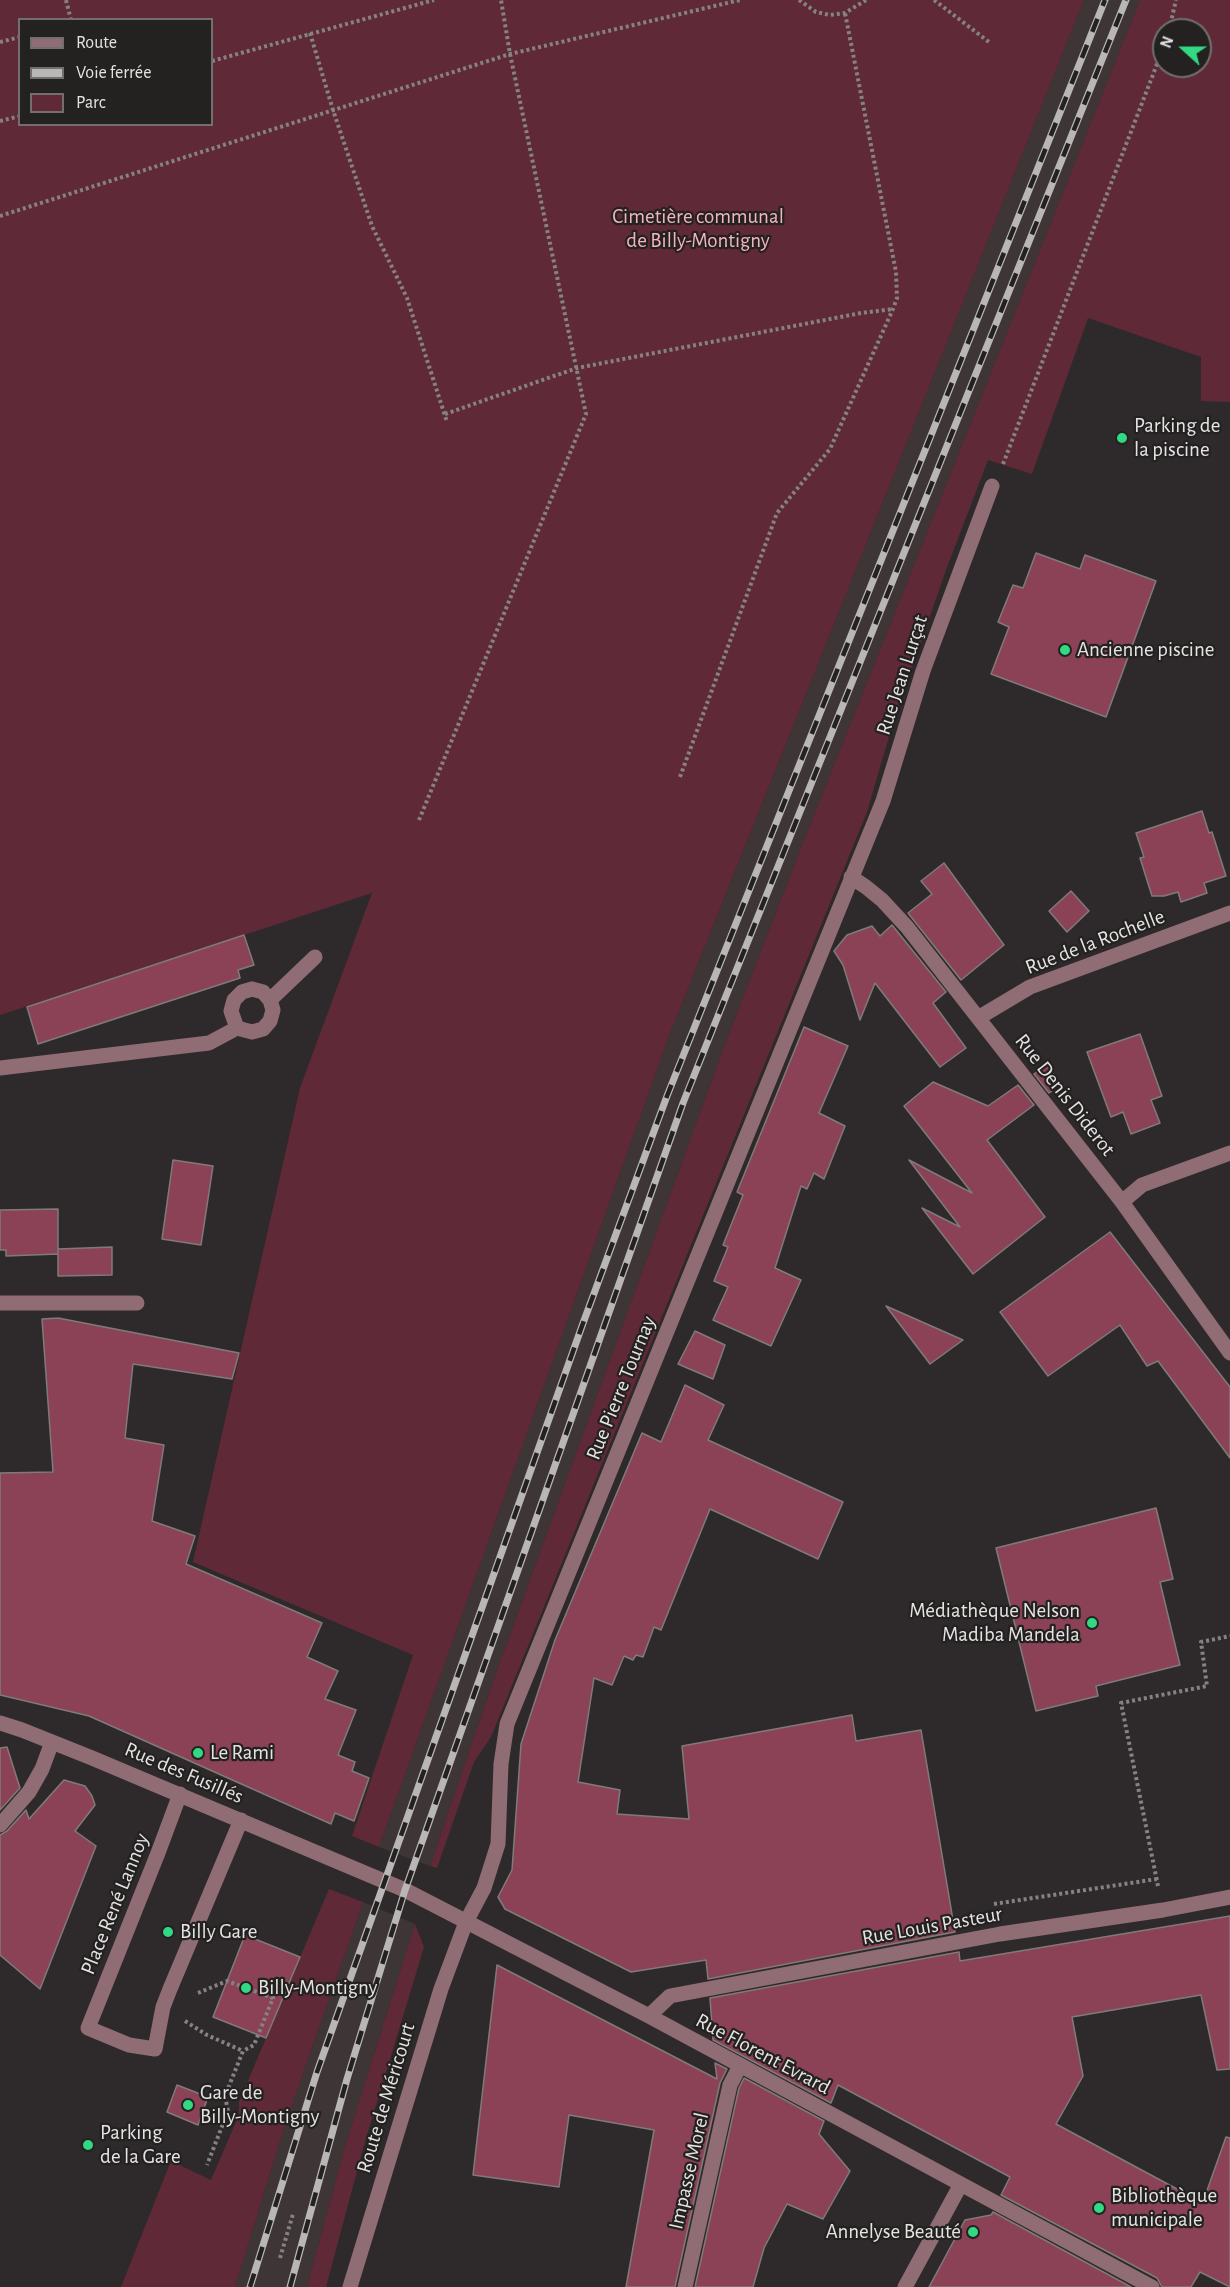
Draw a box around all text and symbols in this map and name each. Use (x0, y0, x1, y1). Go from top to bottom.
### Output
legend (18, 18, 213, 126)
north arrow (1152, 18, 1212, 78)
text: Route (76, 34, 117, 52)
text: N (1158, 34, 1177, 50)
text: Voie ferrée (76, 64, 151, 82)
text: Parc (76, 94, 106, 112)
park label: Cimetière communal de Billy-Montigny (612, 204, 784, 254)
place label: Parking de la piscine (1134, 413, 1220, 463)
marker: Parking de la piscine (1115, 431, 1129, 445)
street label: Rue Jean Lurçat (871, 612, 933, 738)
place label: Ancienne piscine (1077, 637, 1214, 663)
marker: Ancienne piscine (1058, 643, 1072, 657)
street label: Rue de la Rochelle (1022, 904, 1168, 980)
street label: Rue Denis Diderot (1009, 1029, 1121, 1161)
street label: Rue Pierre Tournay (581, 1312, 661, 1464)
place label: Médiathèque Nelson Madiba Mandela (909, 1598, 1080, 1648)
marker: Médiathèque Nelson Madiba Mandela (1085, 1616, 1099, 1630)
street label: Rue des Fusillés (121, 1737, 247, 1809)
place label: Le Rami (210, 1740, 274, 1766)
marker: Le Rami (191, 1746, 205, 1760)
street label: Place René Lannoy (75, 1830, 155, 1978)
street label: Rue Louis Pasteur (860, 1901, 1004, 1951)
place label: Billy Gare (180, 1919, 257, 1945)
marker: Billy Gare (161, 1925, 175, 1939)
place label: Billy-Montigny (258, 1975, 377, 2001)
marker: Billy-Montigny (239, 1981, 253, 1995)
street label: Rue Florent Evrard (691, 2008, 835, 2100)
street label: Route de Méricourt (351, 2020, 421, 2176)
place label: Gare de Billy-Montigny (200, 2080, 319, 2130)
marker: Gare de Billy-Montigny (181, 2098, 195, 2112)
street label: Impasse Morel (663, 2110, 715, 2232)
place label: Parking de la Gare (100, 2120, 181, 2170)
marker: Parking de la Gare (81, 2138, 95, 2152)
place label: Bibliothèque municipale (1111, 2183, 1217, 2233)
marker: Bibliothèque municipale (1092, 2201, 1106, 2215)
place label: Annelyse Beauté (826, 2219, 961, 2245)
marker: Annelyse Beauté (966, 2225, 980, 2239)

